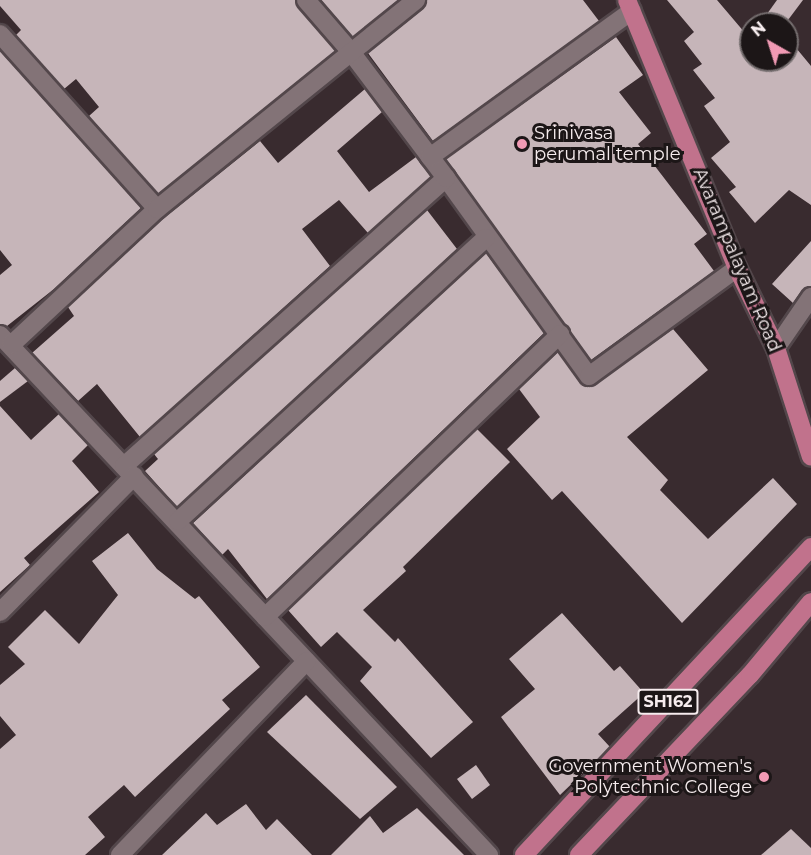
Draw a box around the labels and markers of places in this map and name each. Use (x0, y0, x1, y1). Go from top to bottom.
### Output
place label: Srinivasa perumal temple (534, 123, 681, 166)
marker: Srinivasa perumal temple (515, 137, 529, 151)
place label: Government Women's Polytechnic College (548, 756, 752, 798)
marker: Government Women's Polytechnic College (757, 770, 771, 784)

